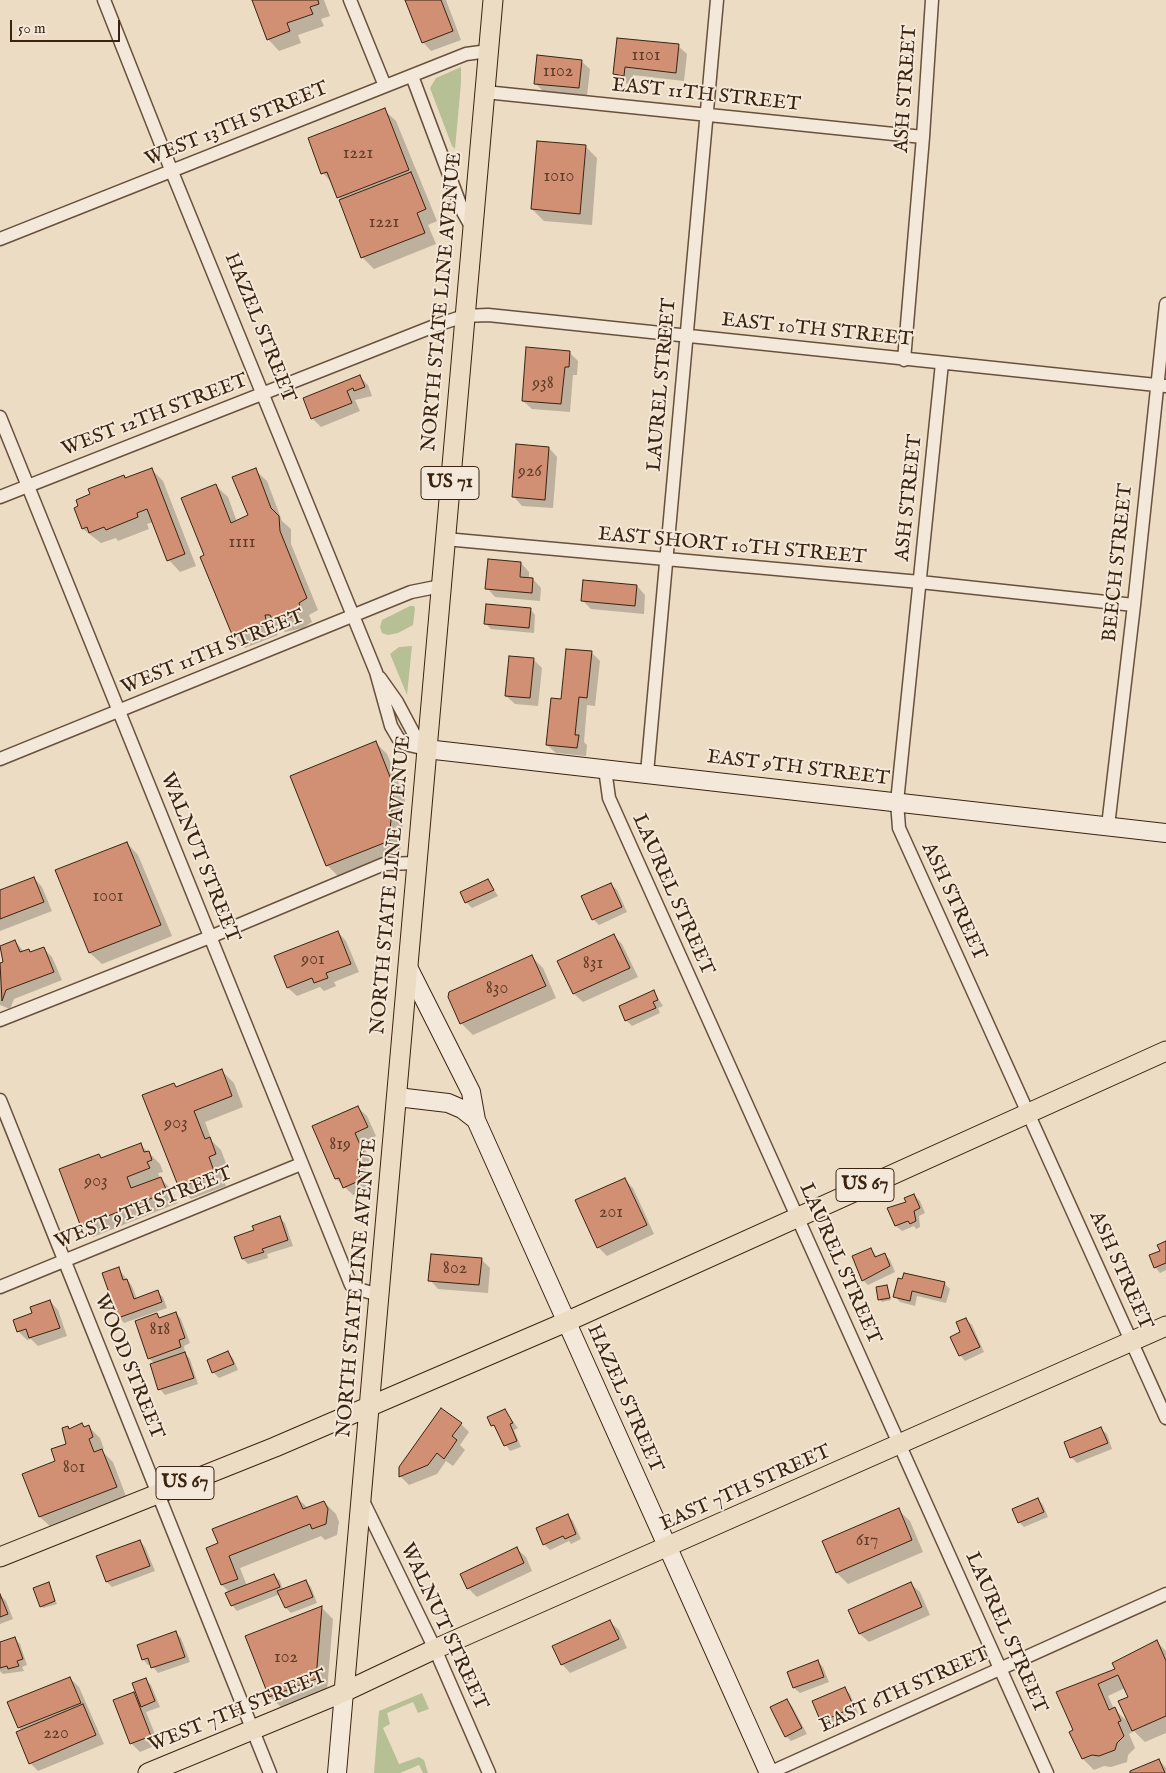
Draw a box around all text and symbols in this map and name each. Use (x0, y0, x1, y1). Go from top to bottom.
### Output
scale bar (12, 10, 122, 42)
text: 50 m (18, 19, 46, 38)
street label: ASH STREET (891, 25, 923, 153)
house number: 1101 (632, 45, 660, 67)
house number: 1102 (543, 61, 573, 83)
street label: EAST 11TH STREET (610, 74, 802, 118)
street label: WEST 13TH STREET (142, 77, 332, 173)
house number: 1221 (343, 143, 373, 165)
street label: NORTH STATE LINE AVENUE (418, 151, 468, 453)
house number: 1010 (544, 166, 574, 188)
house number: 1221 (369, 212, 399, 234)
street label: HAZEL STREET (218, 250, 300, 406)
street label: LAUREL STREET (643, 297, 683, 473)
street label: EAST 10TH STREET (720, 309, 914, 353)
street label: WEST 12TH STREET (59, 369, 251, 463)
house number: 938 (532, 373, 554, 395)
street label: ASH STREET (891, 433, 929, 563)
house number: 926 (518, 461, 542, 483)
road number: US 71 (421, 466, 479, 499)
street label: BEECH STREET (1099, 483, 1139, 643)
street label: EAST SHORT 10TH STREET (597, 523, 867, 571)
house number: 1111 (229, 532, 255, 554)
street label: WEST 11TH STREET (118, 605, 308, 701)
street label: NORTH STATE LINE AVENUE (367, 734, 417, 1036)
street label: EAST 9TH STREET (705, 746, 891, 792)
street label: WALNUT STREET (154, 769, 244, 947)
street label: LAUREL STREET (626, 811, 718, 979)
street label: ASH STREET (915, 839, 991, 965)
house number: 1001 (93, 886, 123, 908)
house number: 901 (301, 949, 325, 971)
house number: 831 (583, 953, 603, 975)
house number: 830 (486, 978, 508, 1000)
house number: 903 (164, 1113, 188, 1135)
house number: 819 (329, 1134, 351, 1156)
street label: NORTH STATE LINE AVENUE (333, 1137, 383, 1439)
street label: WEST 9TH STREET (52, 1162, 236, 1256)
road number: US 67 (836, 1168, 894, 1202)
house number: 903 (84, 1171, 108, 1193)
street label: LAUREL STREET (793, 1180, 885, 1348)
house number: 201 (599, 1202, 623, 1224)
street label: ASH STREET (1083, 1208, 1157, 1334)
house number: 802 (443, 1258, 467, 1280)
street label: WOOD STREET (88, 1291, 168, 1443)
house number: 818 (150, 1319, 170, 1341)
street label: HAZEL STREET (581, 1321, 667, 1477)
street label: EAST 7TH STREET (657, 1441, 835, 1537)
house number: 801 (63, 1457, 85, 1479)
road number: US 67 (156, 1466, 214, 1500)
house number: 617 (856, 1530, 878, 1552)
street label: WALNUT STREET (394, 1540, 492, 1714)
street label: LAUREL STREET (959, 1549, 1051, 1717)
street label: EAST 6TH STREET (816, 1643, 994, 1739)
house number: 102 (274, 1647, 298, 1669)
street label: WEST 7TH STREET (146, 1665, 330, 1759)
house number: 220 (43, 1723, 69, 1745)

